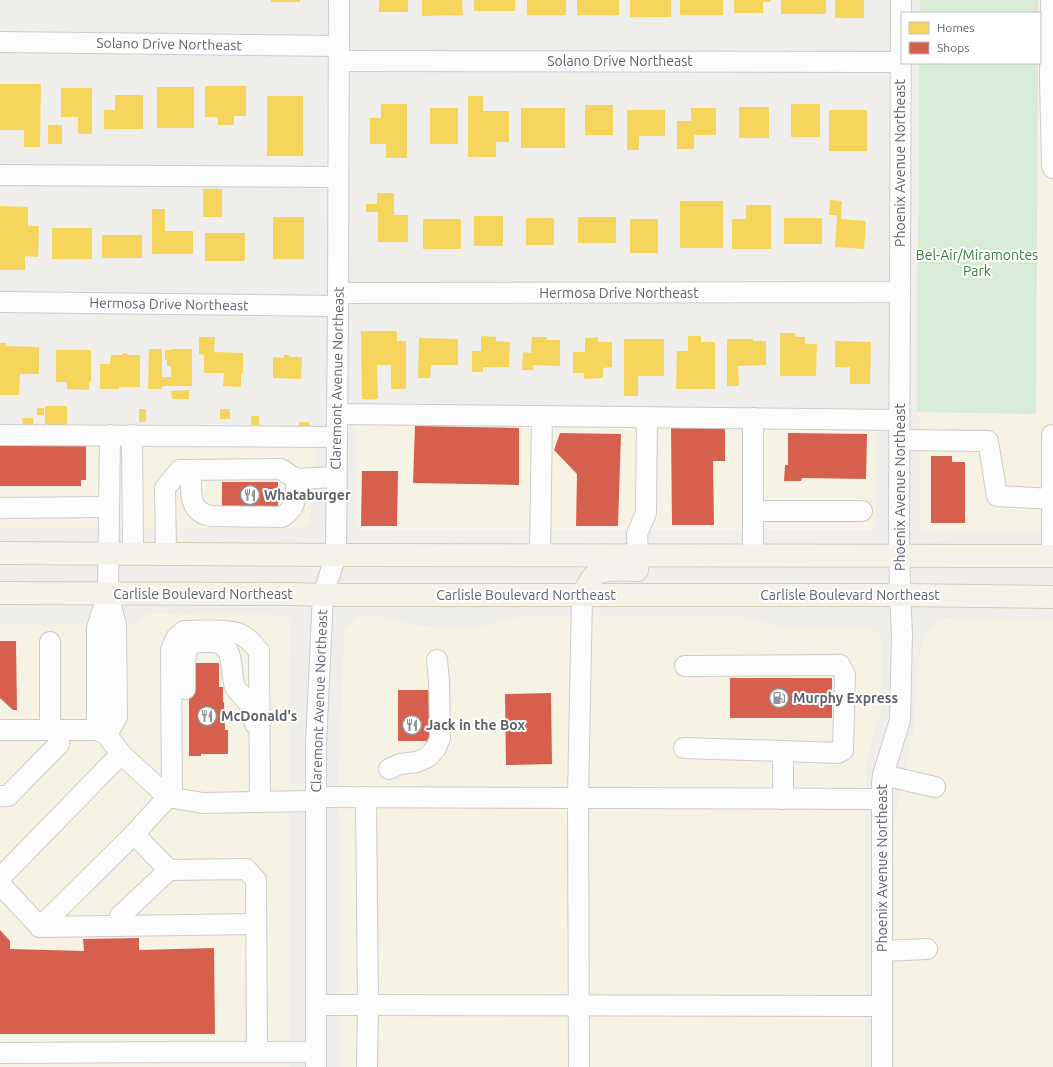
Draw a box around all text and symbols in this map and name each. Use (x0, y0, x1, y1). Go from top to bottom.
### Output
legend (901, 12, 1041, 64)
text: Homes (937, 21, 975, 34)
street label: Solano Drive Northeast (96, 35, 242, 53)
text: Shops (937, 41, 969, 54)
street label: Solano Drive Northeast (547, 53, 693, 69)
street label: Phoenix Avenue Northeast (892, 79, 908, 247)
park label: Bel-Air/Miramontes Park (916, 247, 1038, 279)
street label: Hermosa Drive Northeast (539, 285, 699, 301)
street label: Claremont Avenue Northeast (327, 286, 347, 470)
street label: Hermosa Drive Northeast (89, 295, 249, 313)
street label: Phoenix Avenue Northeast (892, 403, 908, 571)
restaurant icon: Whataburger (239, 484, 261, 506)
place label: Whataburger (264, 487, 351, 503)
street label: Carlisle Boulevard Northeast (113, 586, 293, 602)
street label: Carlisle Boulevard Northeast (436, 587, 616, 603)
street label: Carlisle Boulevard Northeast (760, 587, 940, 603)
street label: Claremont Avenue Northeast (308, 609, 330, 793)
fuel station icon: Murphy Express (768, 687, 790, 709)
place label: Murphy Express (793, 690, 898, 706)
restaurant icon: McDonald's (196, 705, 218, 727)
place label: McDonald's (221, 708, 298, 724)
restaurant icon: Jack in the Box (401, 714, 423, 736)
place label: Jack in the Box (426, 717, 525, 733)
street label: Phoenix Avenue Northeast (874, 784, 890, 952)

